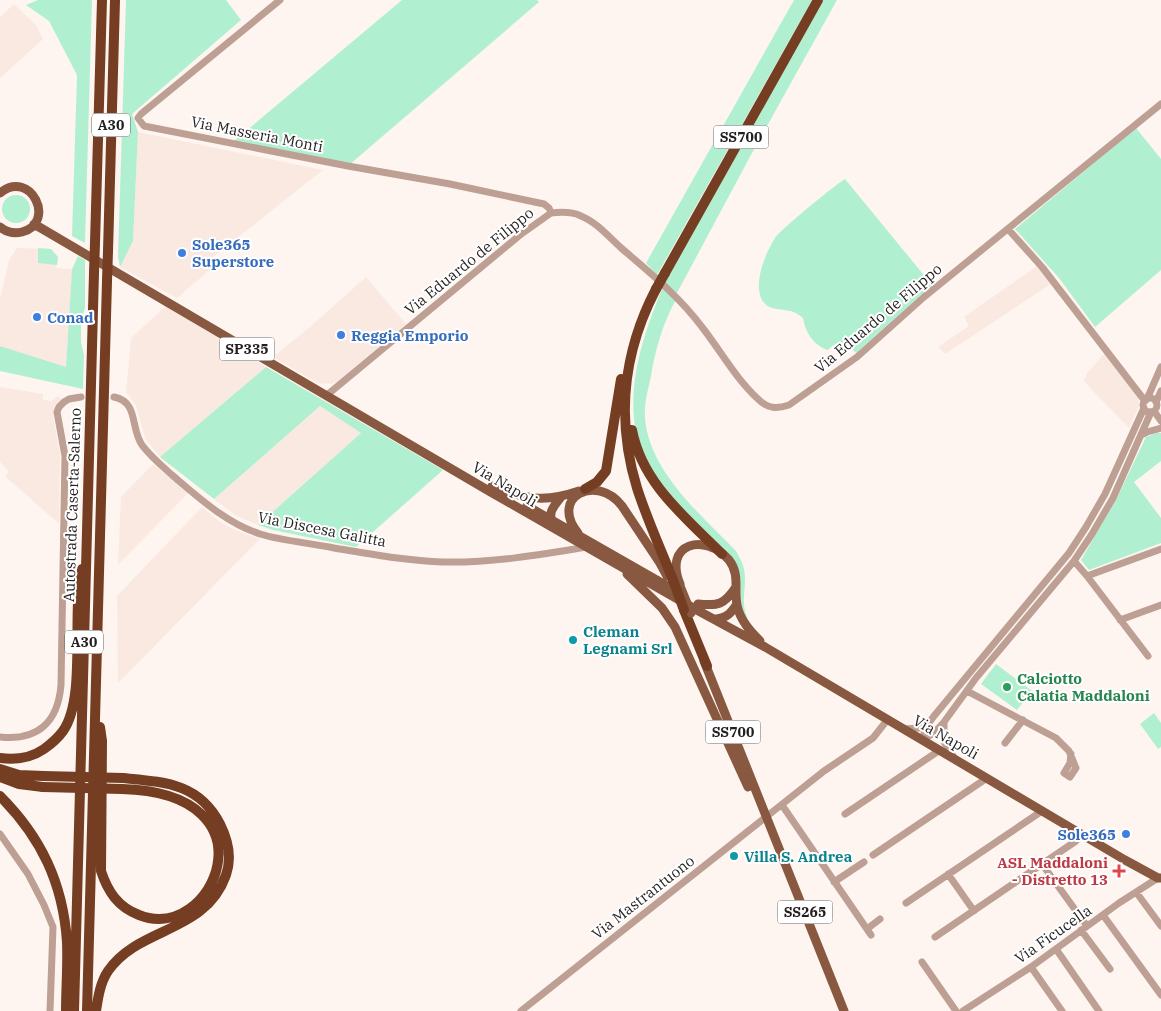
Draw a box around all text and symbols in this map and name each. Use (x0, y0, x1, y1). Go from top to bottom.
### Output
street label: Via Masseria Monti (189, 112, 325, 156)
road number: A30 (92, 114, 130, 136)
road number: SS700 (714, 125, 768, 148)
street label: Via Eduardo de Filippo (401, 203, 537, 319)
place label: Sole365 Superstore (192, 235, 274, 271)
marker: Sole365 Superstore (176, 247, 188, 259)
street label: Via Eduardo de Filippo (810, 259, 946, 377)
place label: Conad (47, 308, 94, 327)
marker: Conad (31, 311, 43, 323)
place label: Reggia Emporio (351, 326, 469, 345)
marker: Reggia Emporio (335, 329, 347, 341)
road number: SP335 (220, 338, 274, 360)
street label: Autostrada Caserta-Salerno (59, 408, 85, 602)
street label: Via Napoli (469, 457, 541, 511)
street label: Via Discesa Galitta (256, 507, 388, 551)
place label: Cleman Legnami Srl (583, 622, 673, 658)
road number: A30 (65, 630, 103, 654)
marker: Cleman Legnami Srl (567, 634, 579, 646)
place label: Calciotto Calatia Maddaloni (1017, 669, 1150, 705)
marker: Calciotto Calatia Maddaloni (1001, 681, 1013, 693)
street label: Via Napoli (910, 711, 983, 764)
road number: SS700 (706, 720, 760, 744)
place label: Sole365 (1057, 825, 1116, 844)
marker: Sole365 (1120, 828, 1132, 840)
place label: Villa S. Andrea (744, 847, 853, 866)
marker: Villa S. Andrea (728, 850, 740, 862)
street label: Via Mastrantuono (588, 851, 698, 943)
place label: ASL Maddaloni - Distretto 13 (997, 853, 1108, 889)
marker: ASL Maddaloni - Distretto 13 (1112, 864, 1126, 878)
road number: SS265 (778, 900, 832, 924)
street label: Via Ficucella (1011, 901, 1095, 967)

